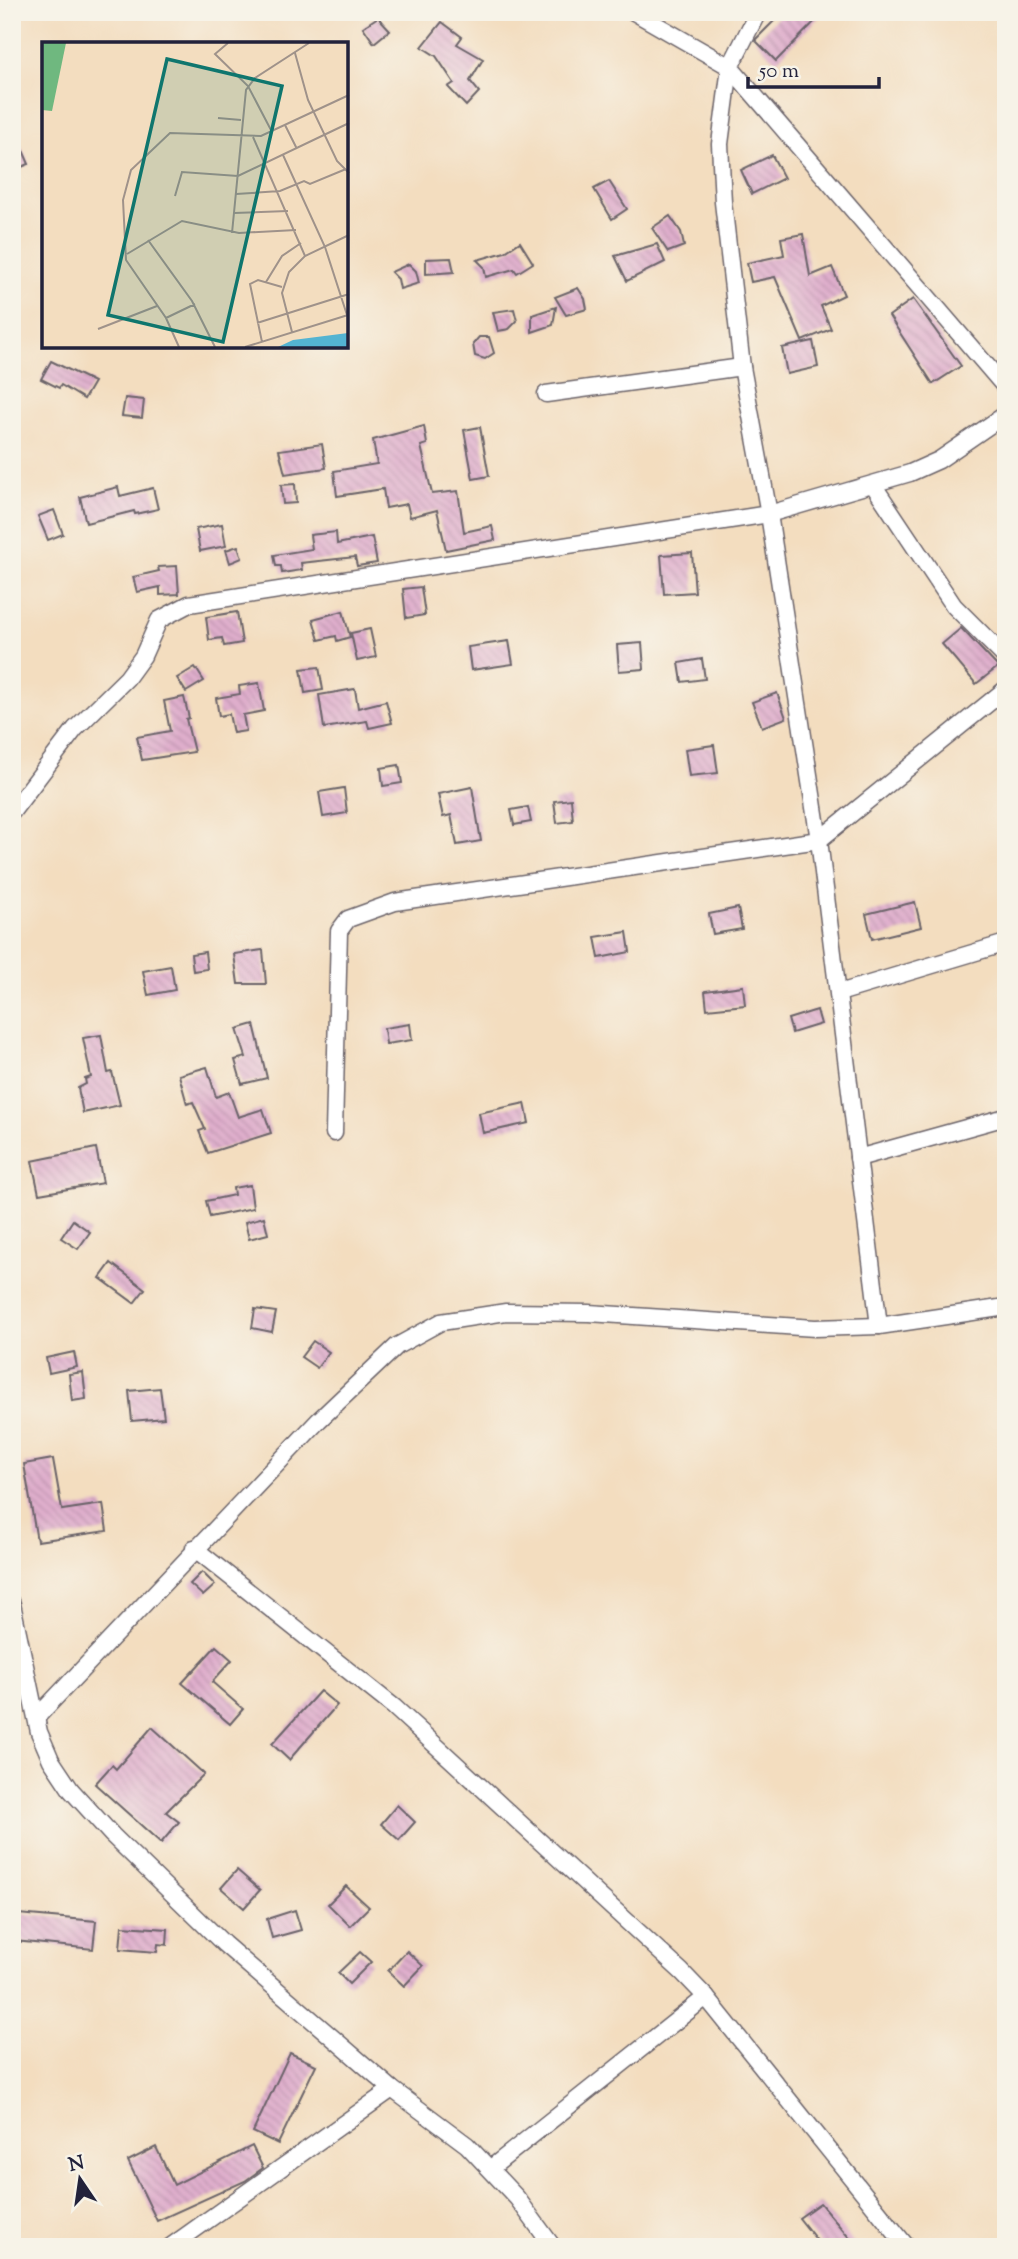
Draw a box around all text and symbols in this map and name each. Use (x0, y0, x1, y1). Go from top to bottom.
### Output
inset map (42, 42, 348, 348)
scale bar (748, 46, 880, 90)
text: 50 m (758, 57, 799, 87)
north arrow (46, 2144, 116, 2214)
text: N (66, 2150, 87, 2180)

